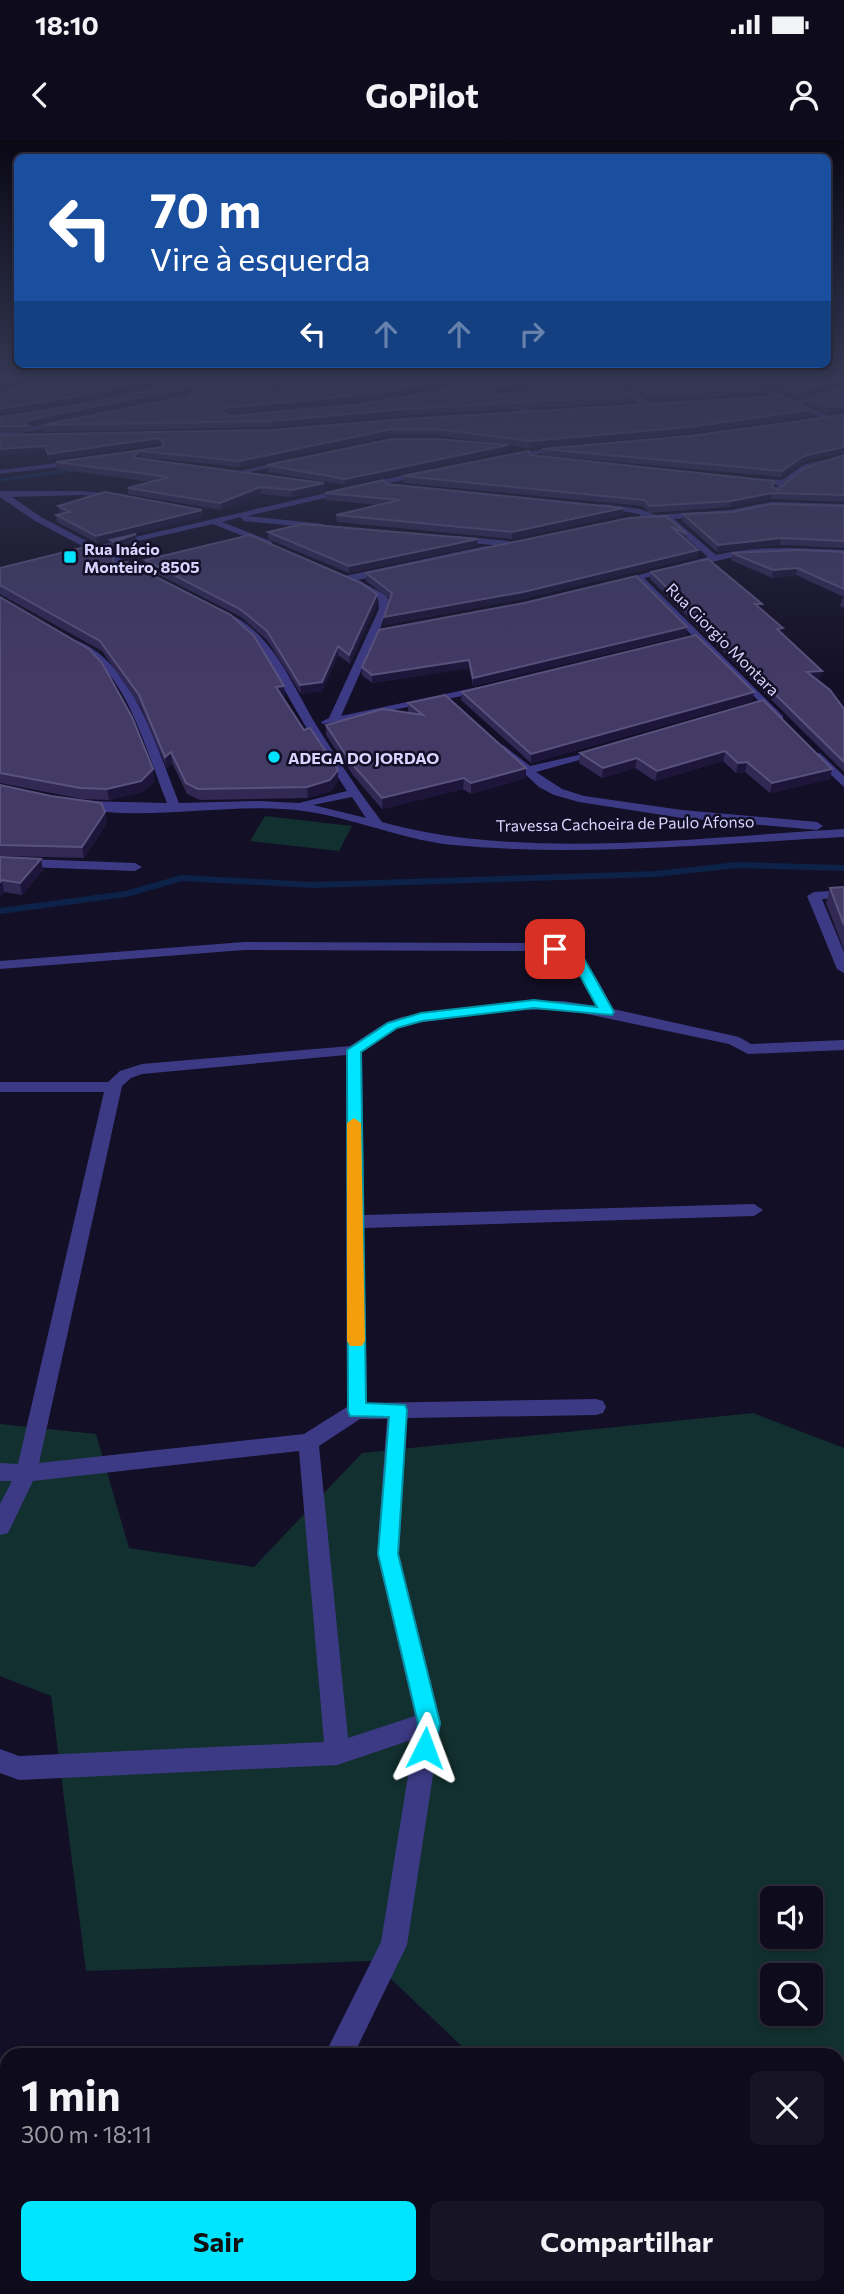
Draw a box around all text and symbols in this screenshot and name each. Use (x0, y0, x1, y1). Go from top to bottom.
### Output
text: 18:10 (35, 9, 99, 40)
text: GoPilot (365, 75, 479, 115)
icon: back (21, 76, 59, 114)
icon: person (785, 76, 823, 114)
text: 70 m (150, 178, 261, 238)
icon: left (35, 182, 126, 273)
text: Vire à esquerda (150, 238, 371, 278)
icon: left (294, 315, 332, 353)
icon: ahead (367, 315, 405, 353)
icon: ahead (440, 315, 478, 353)
icon: right (513, 315, 551, 353)
place label: Rua Inácio Monteiro, 8505 (84, 539, 200, 576)
marker: Rua Inácio Monteiro, 8505 (62, 549, 78, 565)
street label: Rua Giorgio Montara (663, 579, 783, 699)
place label: ADEGA DO JORDAO (288, 748, 439, 767)
marker: ADEGA DO JORDAO (266, 749, 282, 765)
street label: Travessa Cachoeira de Paulo Afonso (495, 811, 755, 835)
pin (525, 919, 585, 979)
icon: arrive (536, 930, 574, 968)
position arrow (388, 1711, 462, 1785)
map controls (760, 1886, 823, 2026)
button: sound (760, 1886, 823, 1949)
button: search (760, 1963, 823, 2026)
text: 1 min (21, 2068, 121, 2120)
button: close (750, 2071, 824, 2145)
text: 300 m · 18:11 (21, 2120, 152, 2148)
button: Sair (21, 2201, 416, 2281)
button: Compartilhar (430, 2201, 824, 2281)

